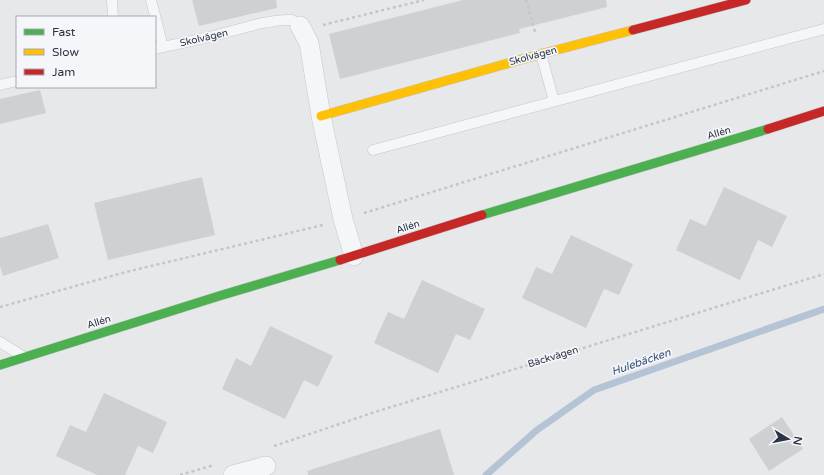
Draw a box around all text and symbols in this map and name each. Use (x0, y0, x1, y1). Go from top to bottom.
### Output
legend (16, 16, 156, 88)
text: Fast (52, 25, 76, 39)
street label: Skolvägen (179, 27, 229, 49)
street label: Skolvägen (508, 44, 558, 68)
text: Slow (52, 45, 79, 59)
text: Jam (52, 65, 75, 79)
street label: Allén (706, 124, 732, 142)
street label: Allén (395, 218, 421, 236)
street label: Allén (86, 313, 112, 331)
street label: Bäckvägen (526, 344, 580, 370)
water label: Hulebäcken (610, 346, 673, 378)
north arrow (768, 419, 808, 459)
text: N (790, 435, 805, 446)

